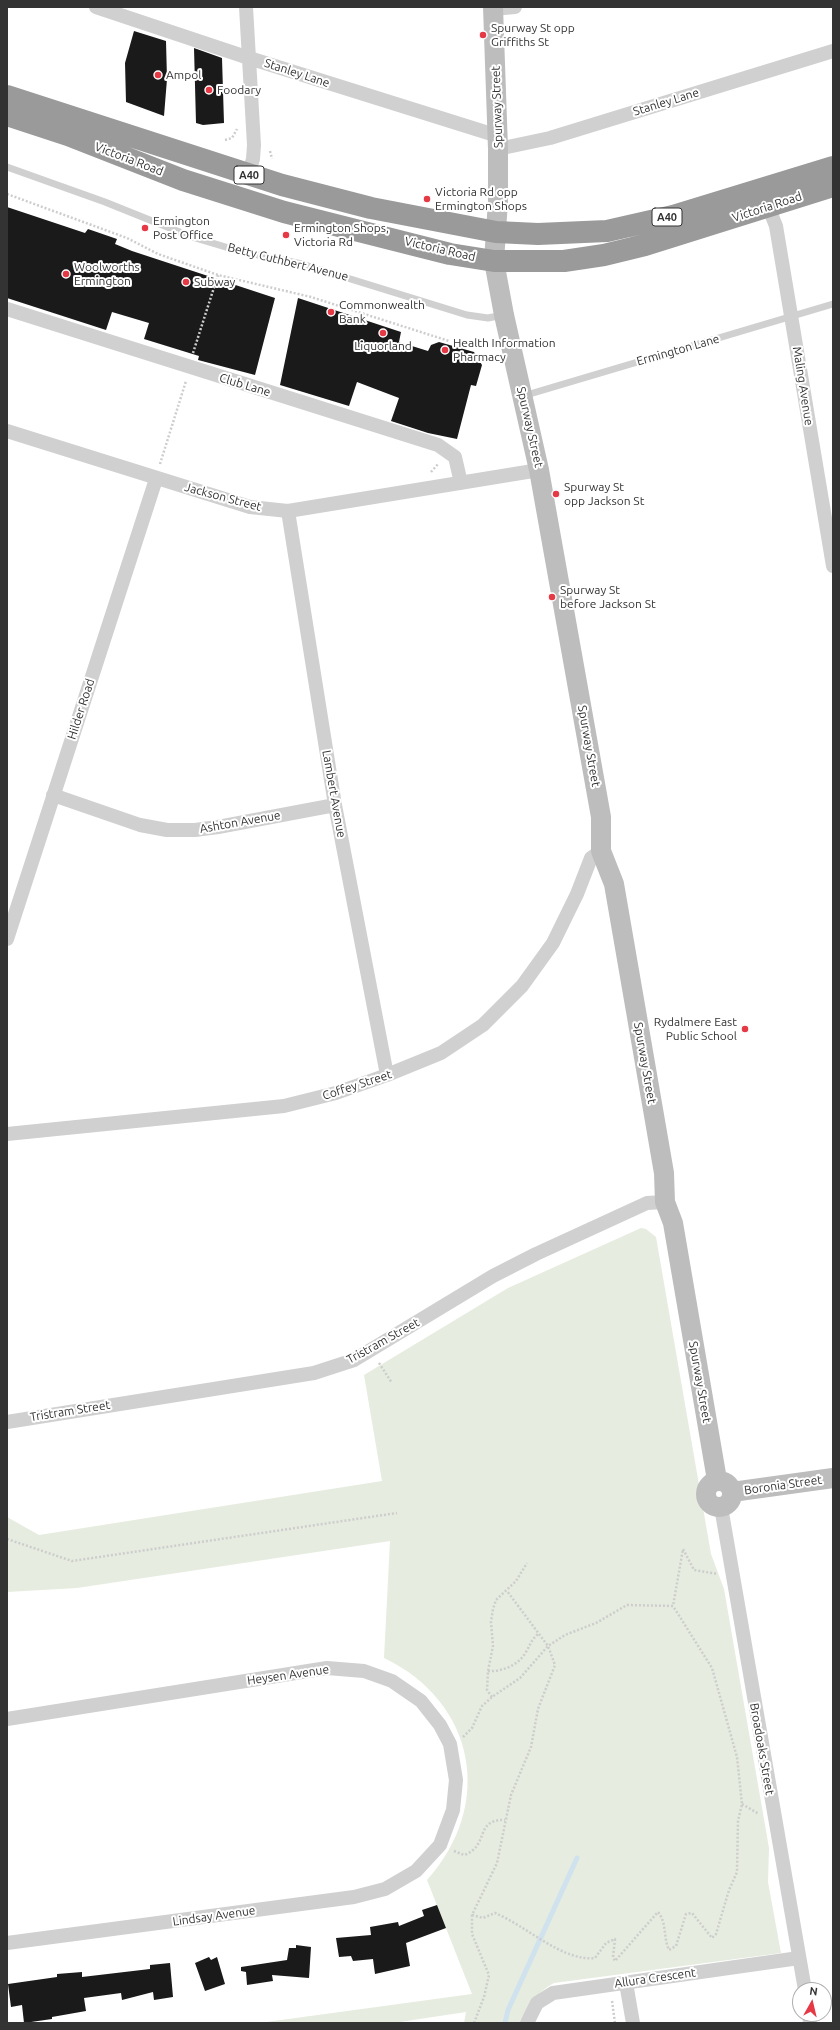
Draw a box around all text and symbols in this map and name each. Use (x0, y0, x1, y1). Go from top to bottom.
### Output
place label: Spurway St opp Griffiths St (491, 21, 575, 49)
marker: Spurway St opp Griffiths St (478, 30, 488, 40)
street label: Stanley Lane (262, 56, 332, 90)
street label: Spurway Street (488, 66, 506, 148)
place label: Ampol (166, 68, 201, 82)
marker: Ampol (153, 70, 163, 80)
place label: Foodary (217, 83, 261, 97)
marker: Foodary (204, 85, 214, 95)
street label: Stanley Lane (631, 85, 701, 119)
street label: Victoria Road (93, 139, 165, 179)
road number: A40 (234, 166, 264, 184)
place label: Victoria Rd opp Ermington Shops (435, 185, 527, 213)
street label: Victoria Road (730, 189, 804, 225)
marker: Victoria Rd opp Ermington Shops (422, 194, 432, 204)
road number: A40 (652, 208, 682, 226)
place label: Ermington Post Office (153, 214, 213, 242)
place label: Ermington Shops, Victoria Rd (294, 221, 389, 249)
marker: Ermington Post Office (140, 223, 150, 233)
marker: Ermington Shops, Victoria Rd (281, 230, 291, 240)
street label: Victoria Road (403, 234, 477, 264)
street label: Betty Cuthbert Avenue (226, 240, 350, 284)
place label: Woolworths Ermington (74, 260, 140, 288)
marker: Woolworths Ermington (61, 269, 71, 279)
place label: Subway (194, 275, 235, 289)
marker: Subway (181, 277, 191, 287)
place label: Commonwealth Bank (339, 298, 425, 326)
marker: Commonwealth Bank (326, 307, 336, 317)
marker: Liquorland (378, 328, 388, 338)
street label: Ermington Lane (635, 331, 721, 369)
place label: Health Information Pharmacy (453, 336, 556, 364)
place label: Liquorland (354, 339, 412, 353)
marker: Health Information Pharmacy (440, 345, 450, 355)
street label: Maling Avenue (790, 346, 816, 426)
street label: Club Lane (218, 370, 272, 400)
street label: Spurway Street (514, 385, 546, 469)
street label: Jackson Street (183, 480, 263, 514)
place label: Spurway St opp Jackson St (564, 480, 644, 508)
marker: Spurway St opp Jackson St (551, 489, 561, 499)
place label: Spurway St before Jackson St (560, 583, 656, 611)
marker: Spurway St before Jackson St (547, 592, 557, 602)
street label: Hilder Road (64, 677, 98, 741)
street label: Spurway Street (575, 704, 603, 788)
street label: Lambert Avenue (319, 749, 349, 839)
street label: Ashton Avenue (198, 808, 282, 836)
place label: Rydalmere East Public School (654, 1015, 737, 1043)
street label: Spurway Street (631, 1021, 659, 1105)
marker: Rydalmere East Public School (740, 1024, 750, 1034)
street label: Coffey Street (320, 1067, 394, 1103)
street label: Tristram Street (344, 1315, 422, 1367)
street label: Spurway Street (686, 1340, 714, 1424)
street label: Tristram Street (29, 1398, 111, 1424)
street label: Boronia Street (743, 1472, 823, 1498)
street label: Heysen Avenue (246, 1662, 330, 1688)
street label: Broadoaks Street (747, 1702, 777, 1796)
street label: Lindsay Avenue (172, 1903, 256, 1929)
street label: Allura Crescent (613, 1965, 697, 1991)
north arrow (792, 1982, 832, 2022)
text: N (809, 1985, 818, 1998)

